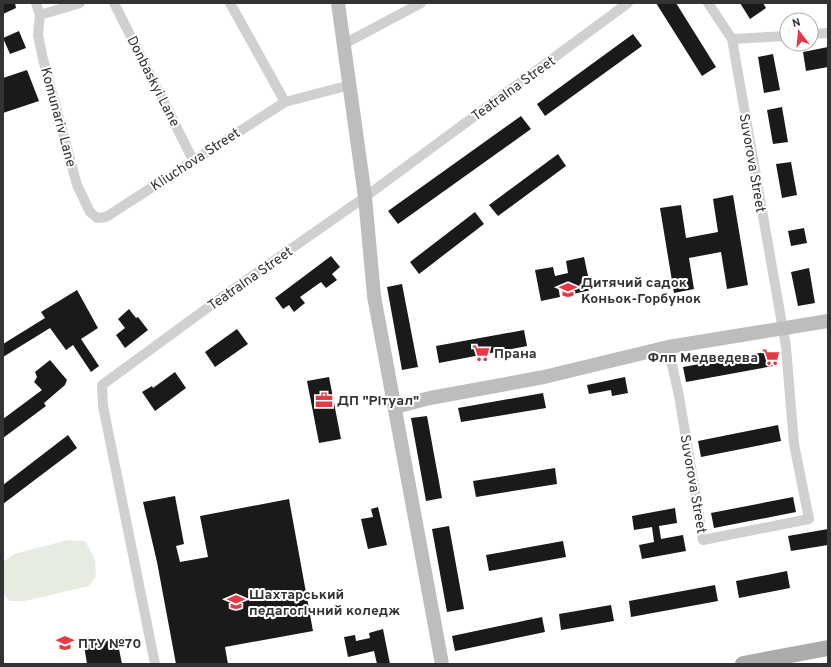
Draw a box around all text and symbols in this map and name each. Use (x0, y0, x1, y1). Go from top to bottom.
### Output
north arrow (779, 12, 819, 52)
text: N (791, 16, 802, 31)
street label: Donbaskyi Lane (123, 33, 183, 130)
street label: Teatralna Street (469, 53, 559, 125)
street label: Komunariv Lane (36, 66, 79, 169)
street label: Suvorova Street (734, 112, 769, 214)
street label: Kliuchova Street (148, 125, 244, 195)
street label: Teatralna Street (205, 244, 297, 315)
place label: Дитячий садок Коньок-Горбунок (581, 275, 701, 308)
school or university icon: Дитячий садок Коньок-Горбунок (558, 280, 578, 300)
supermarket icon: Прана (471, 343, 491, 363)
place label: Прана (494, 346, 537, 363)
supermarket icon: Флп Медведева (761, 347, 781, 367)
place label: Флп Медведева (648, 350, 758, 367)
office icon: ДП "Рітуал" (314, 390, 334, 410)
place label: ДП "Рітуал" (337, 393, 419, 410)
street label: Suvorova Street (675, 433, 710, 535)
place label: Шахтарський педагогічний коледж (249, 587, 400, 620)
school or university icon: Шахтарський педагогічний коледж (226, 592, 246, 612)
school or university icon: ПТУ №70 (55, 633, 75, 653)
place label: ПТУ №70 (78, 636, 142, 653)

